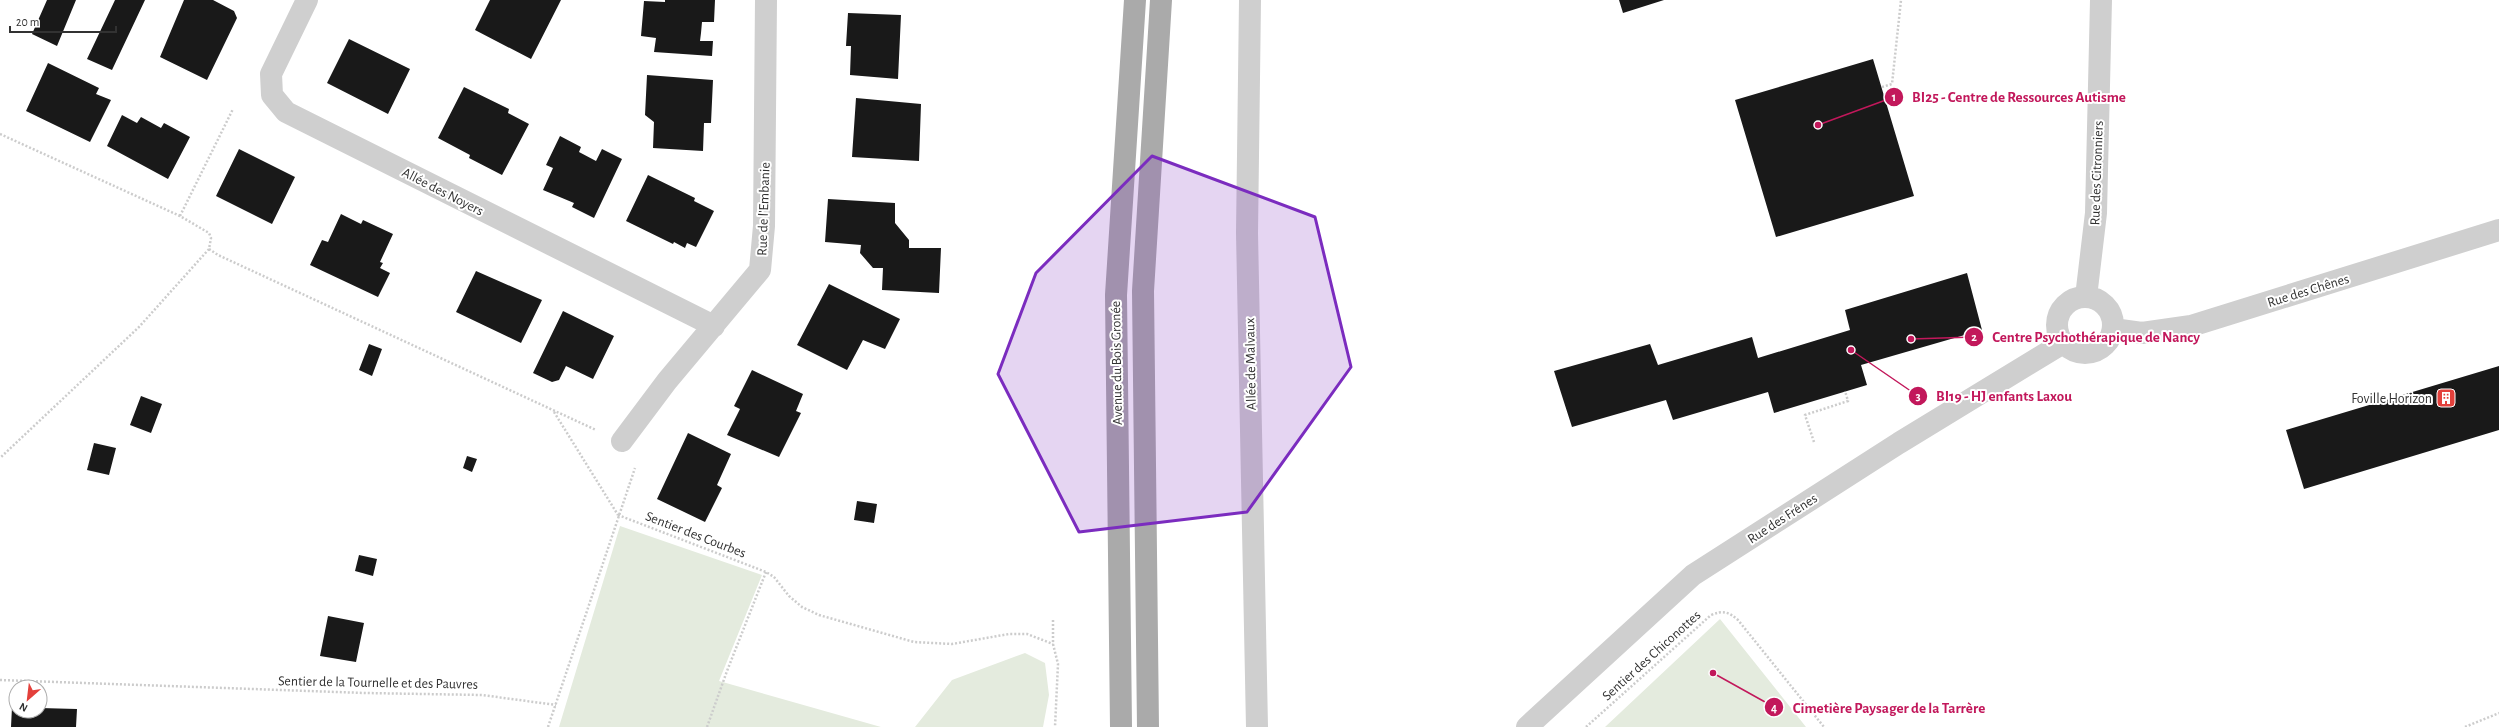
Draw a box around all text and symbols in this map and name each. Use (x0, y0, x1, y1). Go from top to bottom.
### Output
scale bar (10, 8, 116, 34)
text: 20 m (16, 16, 39, 28)
callout: BI25 - Centre de Ressources Autisme (1884, 84, 2134, 111)
text: BI25 - Centre de Ressources Autisme (1912, 90, 2126, 105)
text: 1 (1892, 91, 1896, 103)
street label: Rue des Citronniers (2088, 120, 2106, 226)
street label: Rue de l'Embanie (755, 162, 773, 256)
street label: Allée des Noyers (400, 165, 486, 218)
street label: Rue des Chênes (2266, 272, 2351, 310)
street label: Avenue du Bois Gronée (1109, 301, 1125, 425)
street label: Allée de Malvaux (1243, 318, 1259, 410)
callout: Centre Psychothérapique de Nancy (1964, 324, 2208, 351)
text: Centre Psychothérapique de Nancy (1992, 330, 2200, 345)
text: 2 (1971, 331, 1977, 343)
callout: BI19 - HJ enfants Laxou (1908, 383, 2080, 410)
building icon: Foville Horizon (2435, 387, 2457, 409)
text: BI19 - HJ enfants Laxou (1936, 389, 2072, 404)
text: 3 (1915, 390, 1921, 402)
place label: Foville Horizon (2351, 392, 2432, 406)
street label: Rue des Frênes (1745, 491, 1820, 546)
street label: Sentier des Courbes (643, 509, 748, 561)
street label: Sentier des Chiconottes (1600, 608, 1704, 703)
street label: Sentier de la Tournelle et des Pauvres (278, 674, 478, 692)
north arrow (8, 679, 48, 719)
callout: Cimetière Paysager de la Tarrère (1764, 694, 1993, 721)
text: N (18, 701, 30, 714)
text: Cimetière Paysager de la Tarrère (1793, 701, 1985, 716)
text: 4 (1771, 702, 1777, 714)

